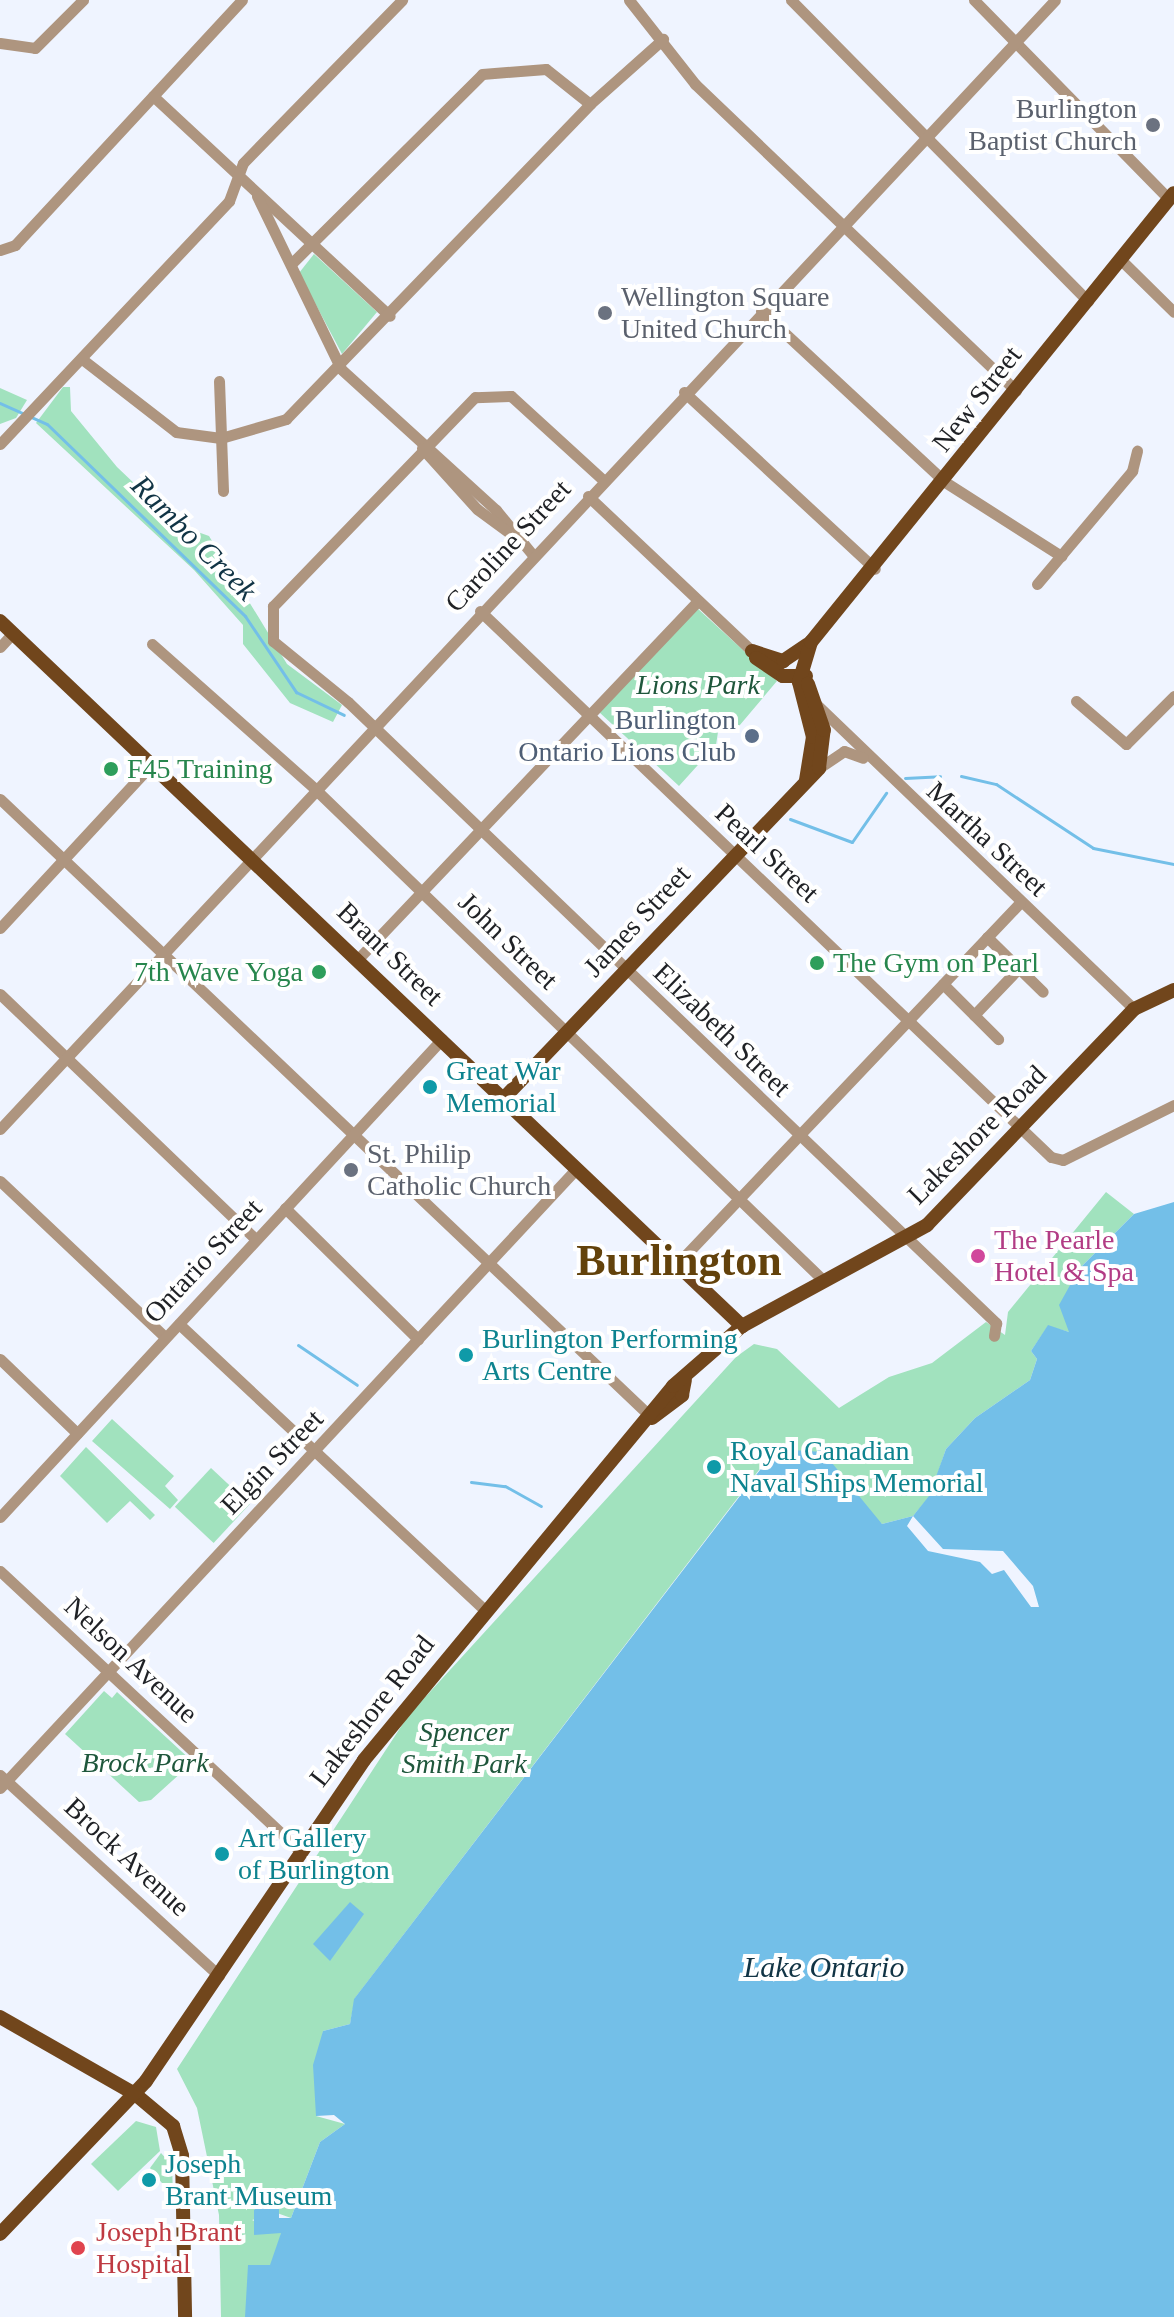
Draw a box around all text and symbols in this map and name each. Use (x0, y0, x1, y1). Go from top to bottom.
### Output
place label: Burlington Baptist Church (968, 92, 1137, 158)
marker: Burlington Baptist Church (1144, 116, 1162, 134)
place label: Wellington Square United Church (621, 280, 829, 346)
marker: Wellington Square United Church (596, 304, 614, 322)
street label: New Street (925, 339, 1029, 459)
water label: Rambo Creek (124, 468, 264, 608)
street label: Caroline Street (438, 473, 578, 619)
park label: Lions Park (636, 668, 760, 702)
place label: Burlington Ontario Lions Club (518, 703, 736, 769)
marker: Burlington Ontario Lions Club (743, 727, 761, 745)
place label: F45 Training (127, 752, 273, 786)
marker: F45 Training (102, 760, 120, 778)
street label: Martha Street (920, 774, 1054, 904)
street label: Pearl Street (708, 796, 826, 910)
street label: James Street (577, 858, 697, 984)
street label: John Street (451, 885, 565, 997)
street label: Brant Street (330, 895, 450, 1013)
place label: The Gym on Pearl (833, 946, 1039, 980)
marker: The Gym on Pearl (808, 954, 826, 972)
place label: 7th Wave Yoga (132, 955, 303, 989)
street label: Elizabeth Street (646, 956, 798, 1104)
marker: 7th Wave Yoga (310, 963, 328, 981)
place label: Great War Memorial (446, 1054, 561, 1120)
street label: Lakeshore Road (901, 1059, 1053, 1211)
marker: Great War Memorial (421, 1078, 439, 1096)
place label: St. Philip Catholic Church (367, 1137, 551, 1203)
marker: St. Philip Catholic Church (342, 1161, 360, 1179)
street label: Ontario Street (137, 1192, 269, 1330)
place label: The Pearle Hotel & Spa (994, 1223, 1134, 1289)
district label: Burlington (576, 1235, 782, 1287)
marker: The Pearle Hotel & Spa (969, 1247, 987, 1265)
place label: Burlington Performing Arts Centre (482, 1322, 738, 1388)
marker: Burlington Performing Arts Centre (457, 1346, 475, 1364)
street label: Elgin Street (214, 1403, 330, 1521)
place label: Royal Canadian Naval Ships Memorial (730, 1434, 984, 1500)
marker: Royal Canadian Naval Ships Memorial (705, 1458, 723, 1476)
street label: Nelson Avenue (57, 1589, 205, 1731)
street label: Lakeshore Road (303, 1629, 441, 1793)
park label: Spencer Smith Park (401, 1715, 527, 1781)
park label: Brock Park (81, 1746, 209, 1780)
street label: Brock Avenue (57, 1790, 197, 1924)
place label: Art Gallery of Burlington (238, 1821, 390, 1887)
marker: Art Gallery of Burlington (213, 1845, 231, 1863)
water label: Lake Ontario (744, 1949, 904, 1985)
place label: Joseph Brant Museum (165, 2147, 332, 2213)
marker: Joseph Brant Museum (140, 2171, 158, 2189)
place label: Joseph Brant Hospital (96, 2215, 241, 2281)
marker: Joseph Brant Hospital (67, 2237, 89, 2259)

